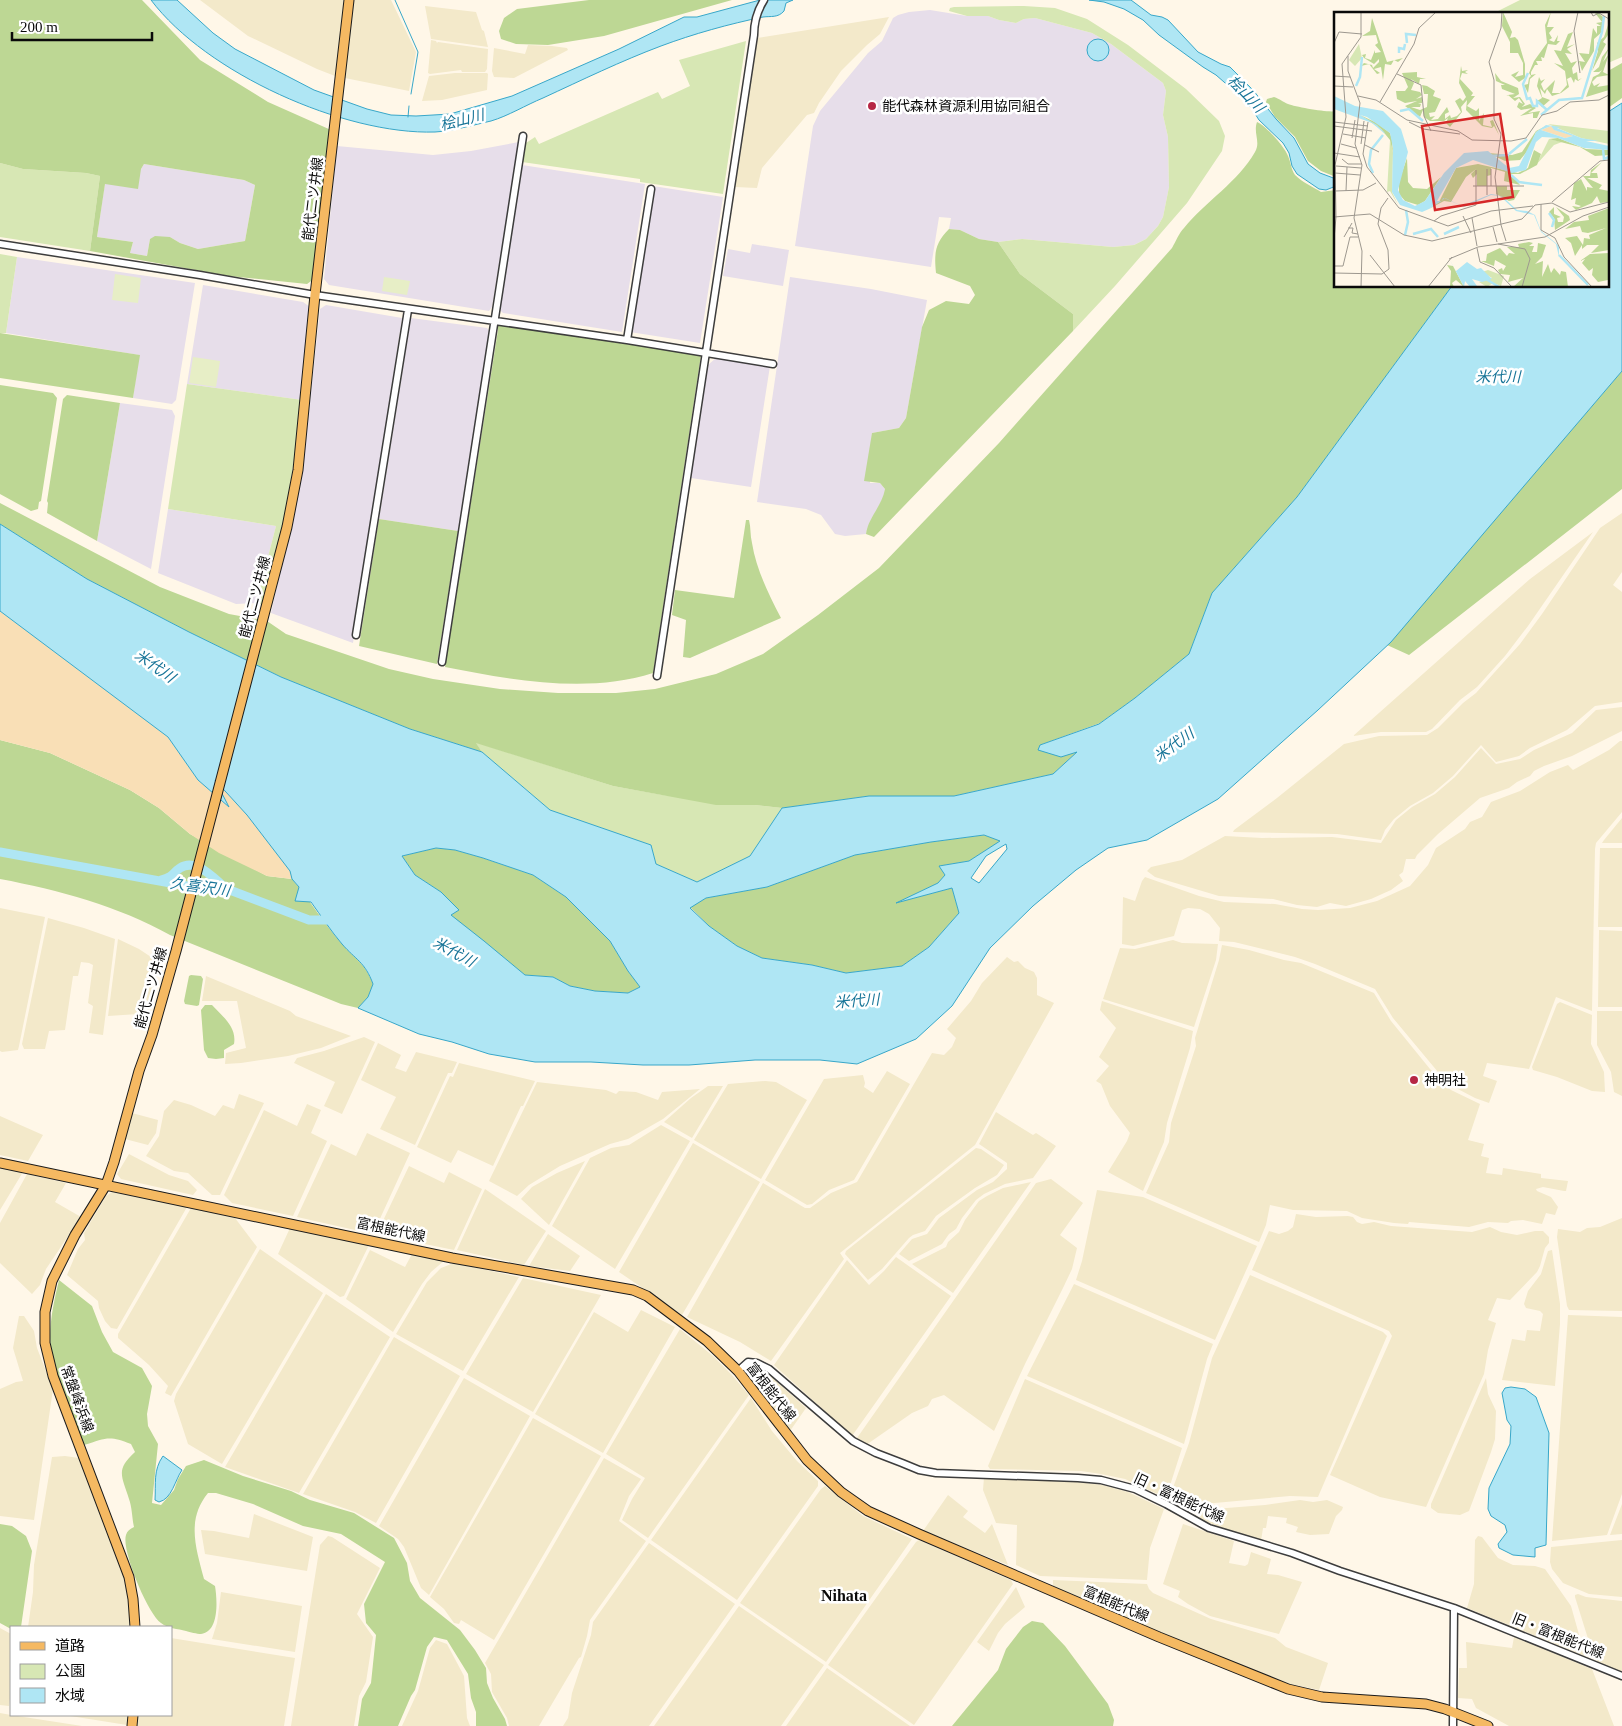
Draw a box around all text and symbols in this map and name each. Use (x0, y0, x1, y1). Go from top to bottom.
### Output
scale bar (12, 10, 152, 42)
inset map (1334, 12, 1610, 288)
text: 200 m (20, 19, 58, 35)
water label: 桧山川 (1225, 72, 1269, 117)
place label: 能代森林資源利用協同組合 (882, 98, 1050, 114)
marker: 能代森林資源利用協同組合 (866, 100, 878, 112)
water label: 桧山川 (438, 106, 488, 133)
street label: 能代二ツ井線 (299, 156, 326, 242)
water label: 米代川 (1475, 369, 1522, 385)
street label: 能代二ツ井線 (236, 554, 273, 640)
water label: 米代川 (132, 647, 180, 687)
water label: 米代川 (1151, 724, 1199, 765)
water label: 久喜沢川 (169, 875, 233, 899)
water label: 米代川 (430, 934, 479, 971)
street label: 能代二ツ井線 (131, 945, 170, 1030)
water label: 米代川 (834, 991, 882, 1011)
place label: 神明社 (1424, 1073, 1466, 1088)
marker: 神明社 (1408, 1074, 1420, 1086)
street label: 富根能代線 (355, 1214, 427, 1245)
street label: 富根能代線 (744, 1359, 799, 1424)
street label: 常盤峰浜線 (58, 1363, 97, 1434)
street label: 旧・富根能代線 (1131, 1470, 1227, 1526)
street label: 富根能代線 (1081, 1583, 1152, 1625)
district label: Nihata (821, 1587, 867, 1604)
street label: 旧・富根能代線 (1510, 1610, 1607, 1661)
legend (10, 1626, 172, 1716)
text: 道路 (55, 1638, 85, 1654)
text: 公園 (55, 1663, 85, 1679)
text: 水域 (55, 1688, 85, 1704)

